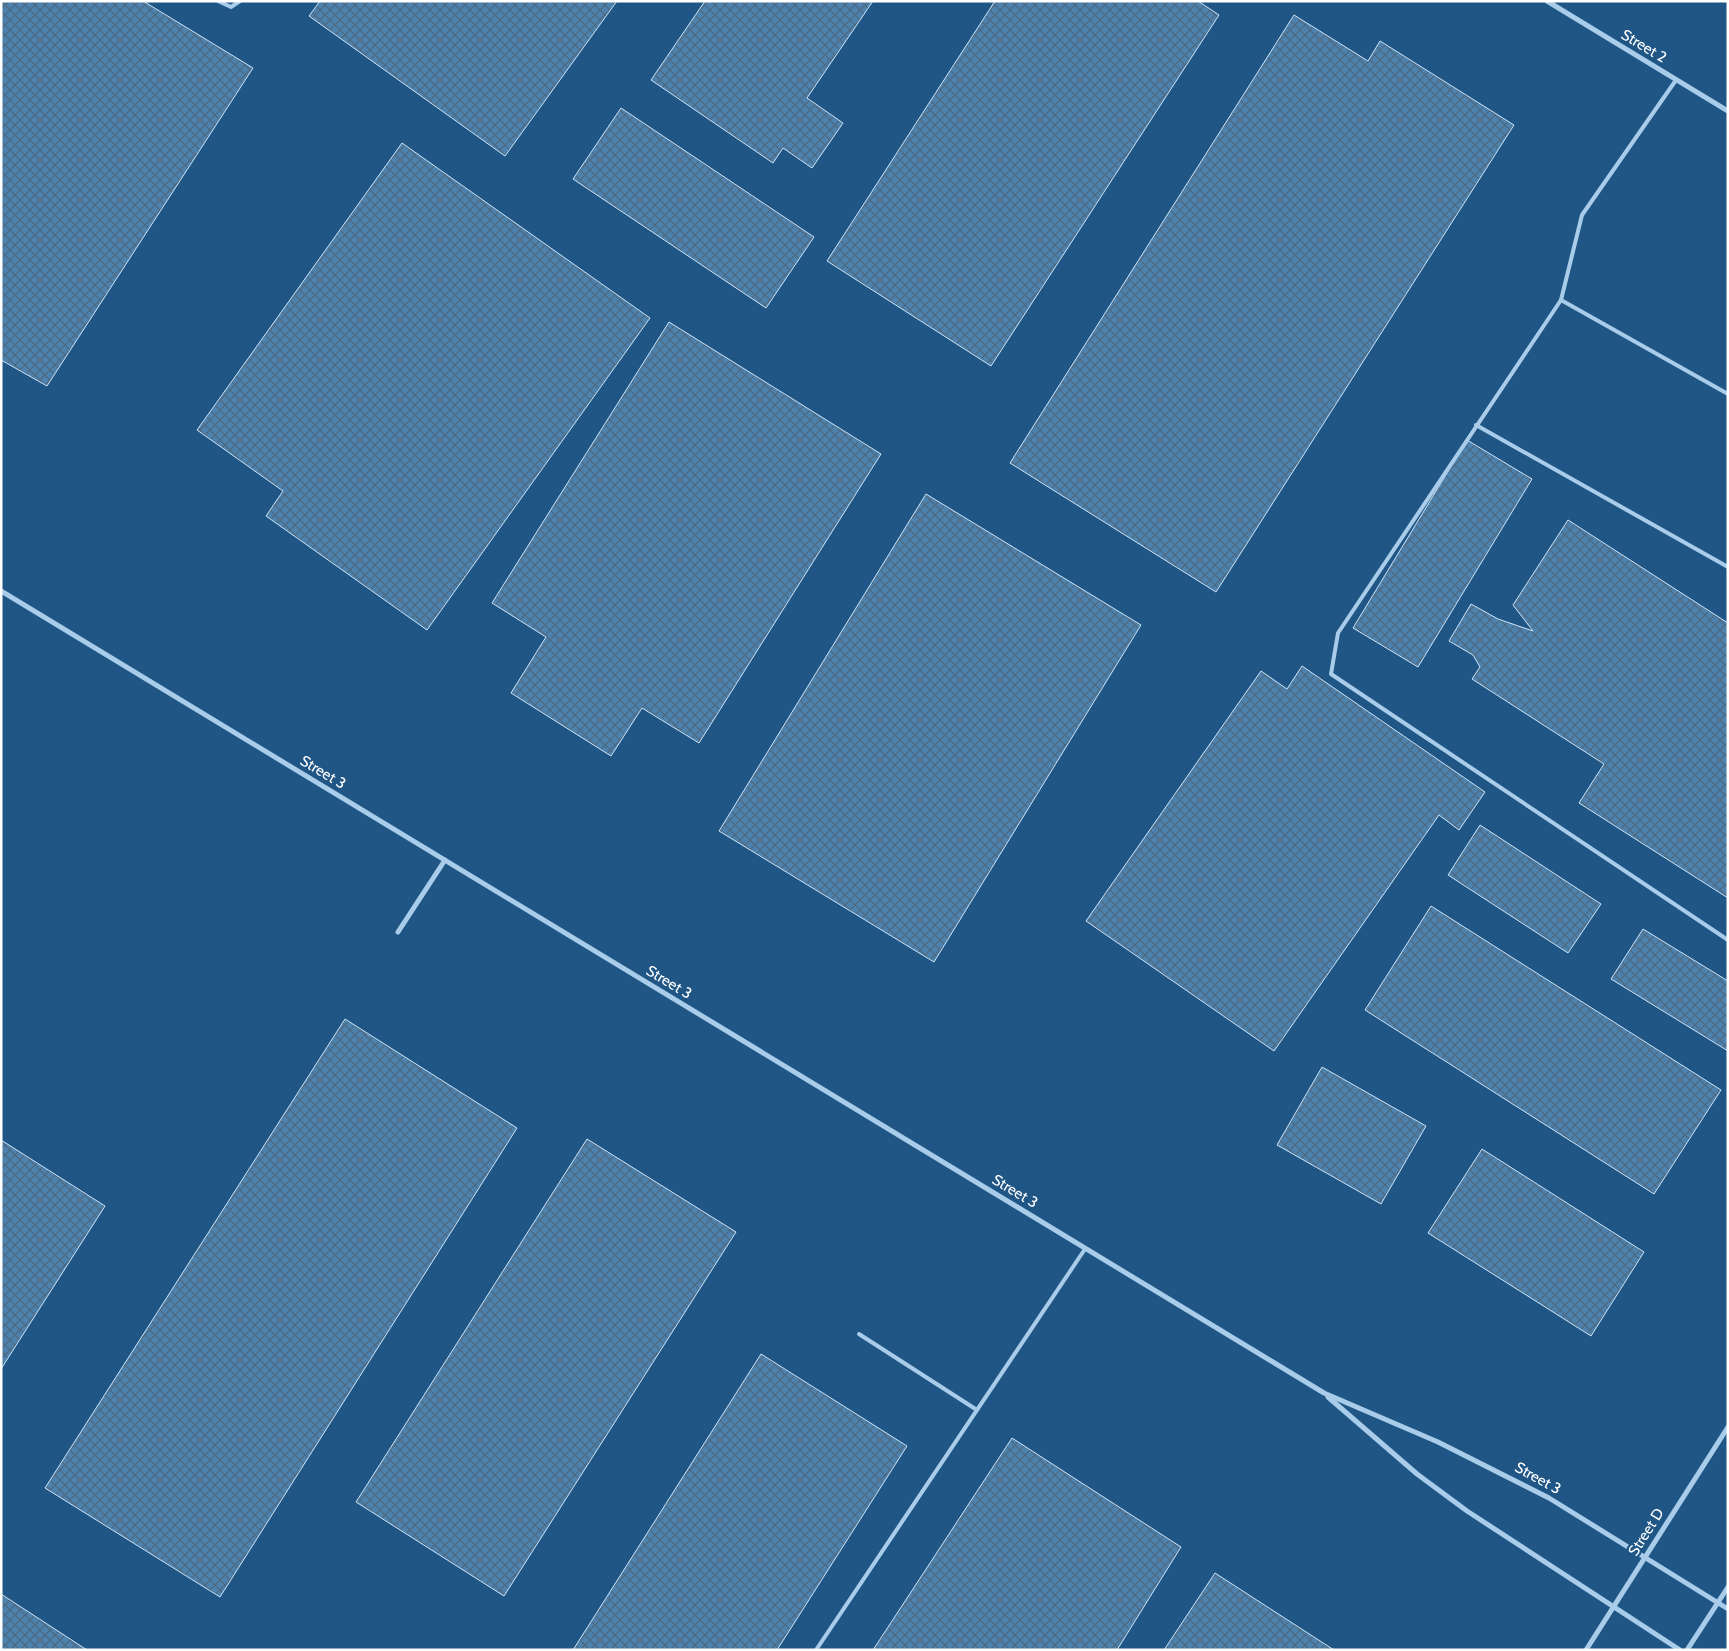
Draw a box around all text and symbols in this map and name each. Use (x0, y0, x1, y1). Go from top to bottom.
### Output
street label: Street 2 (1618, 25, 1670, 67)
street label: Street 3 (297, 751, 349, 793)
street label: Street 3 (643, 961, 695, 1003)
street label: Street 3 (989, 1170, 1041, 1212)
street label: Street 3 (1512, 1458, 1564, 1498)
street label: Street D (1624, 1505, 1668, 1559)

